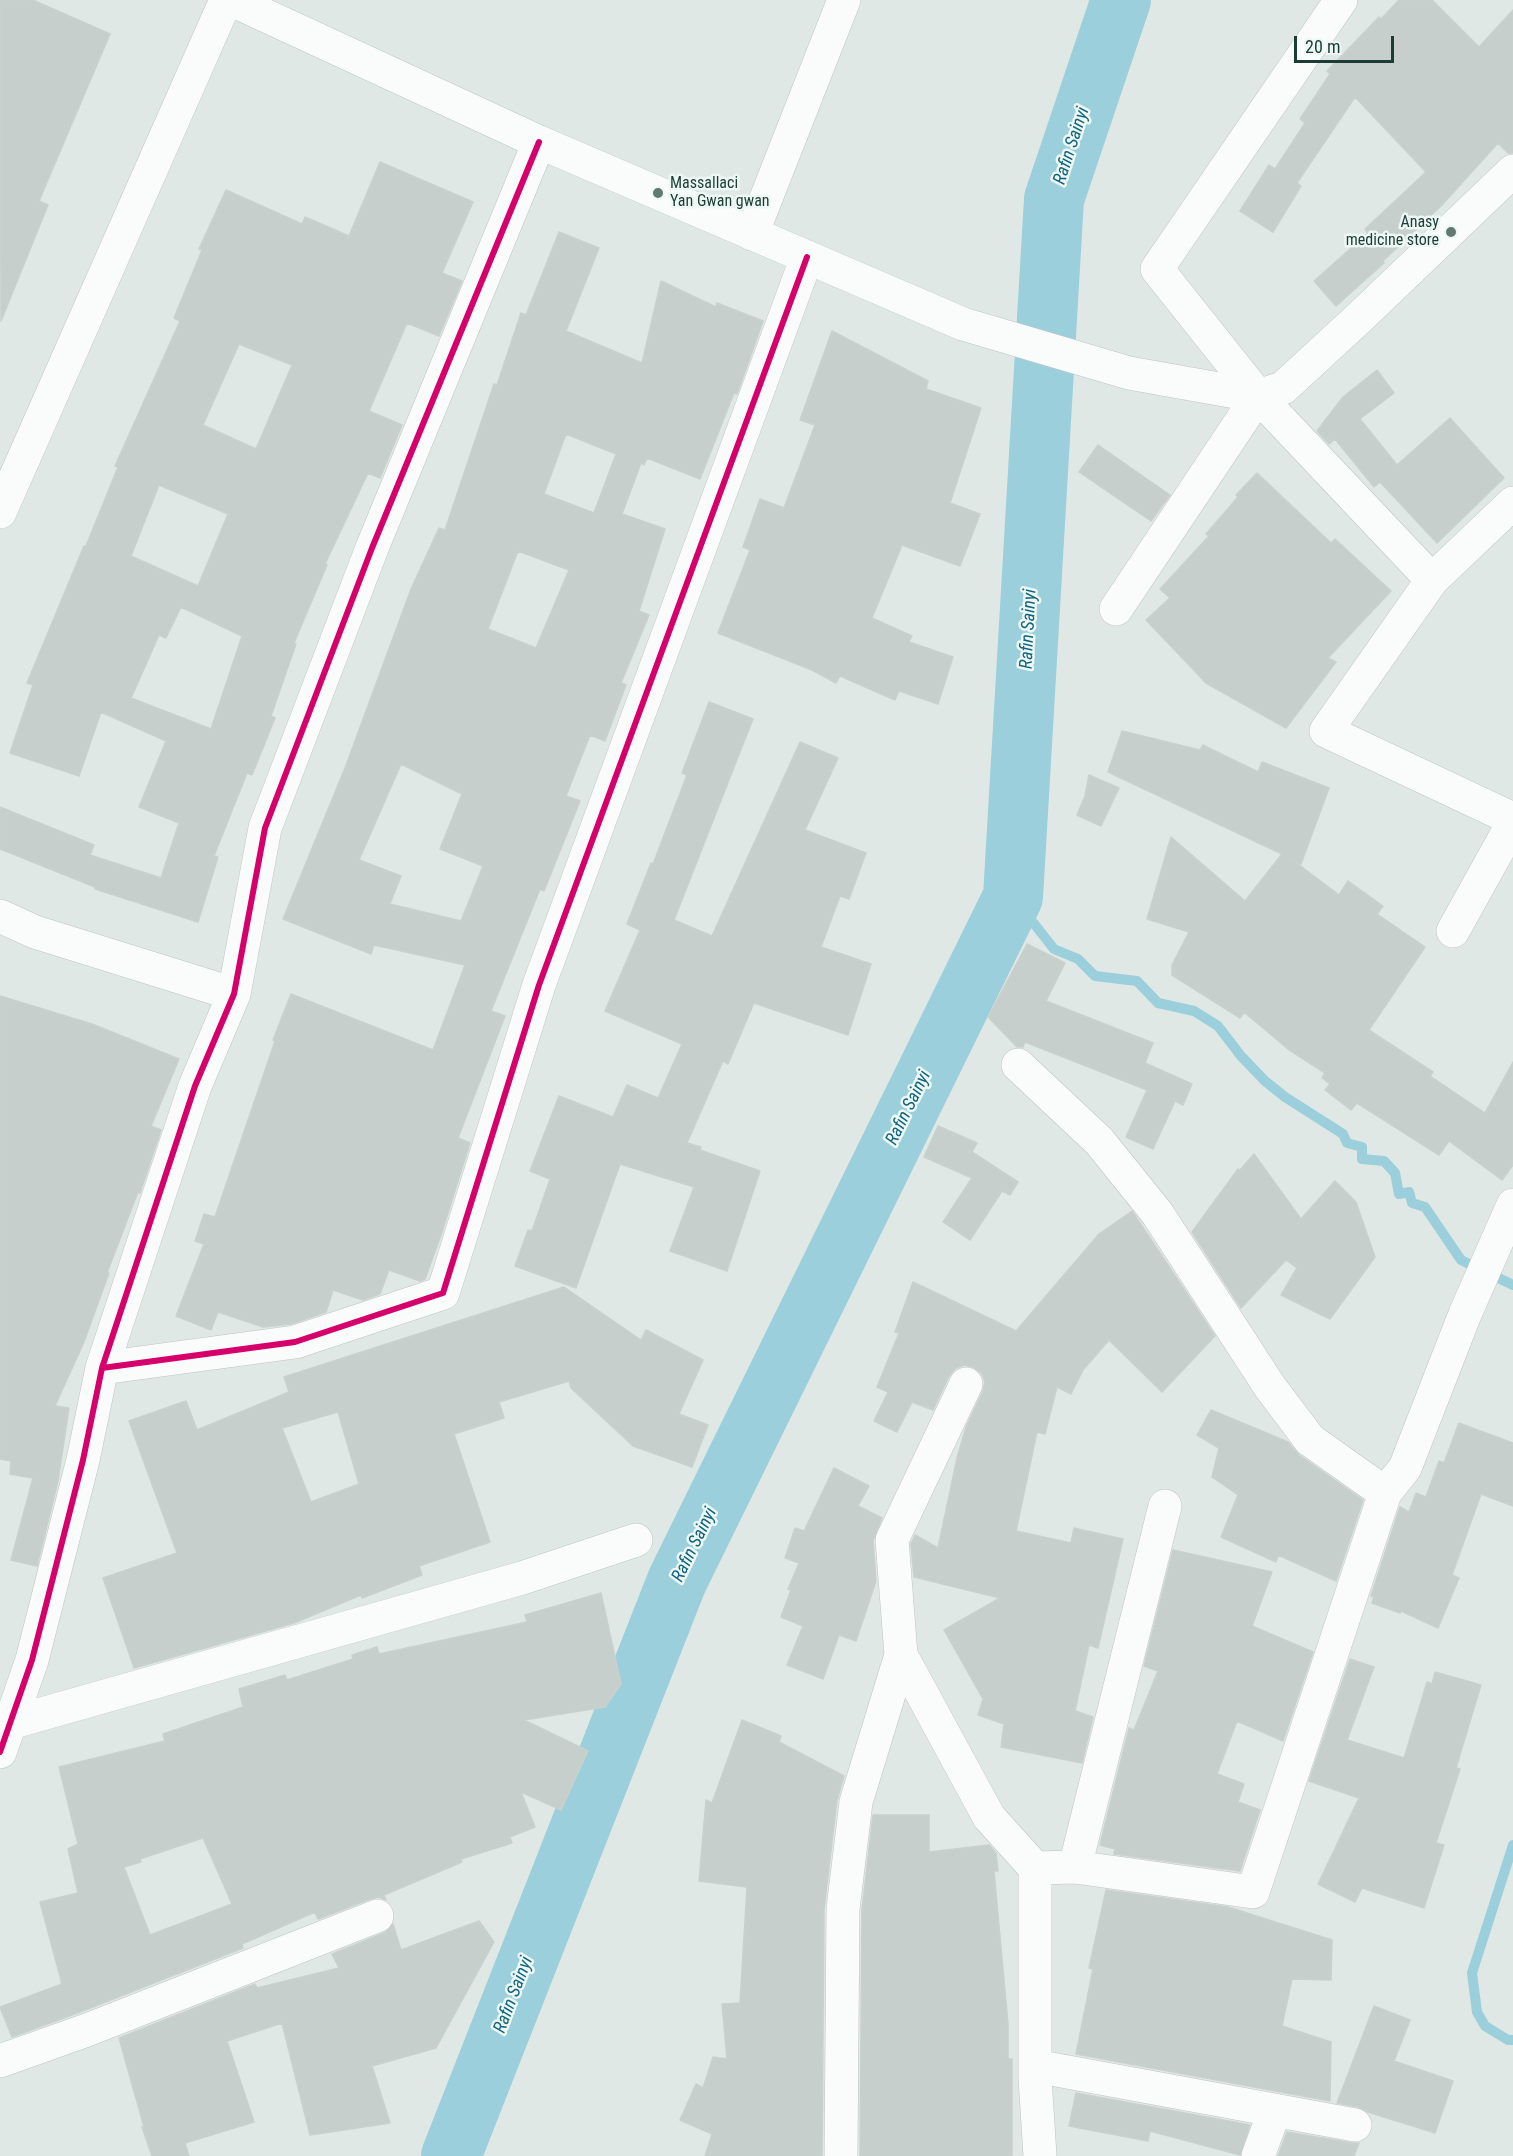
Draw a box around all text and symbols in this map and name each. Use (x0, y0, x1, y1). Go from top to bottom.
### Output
scale bar (1297, 24, 1398, 62)
text: 20 m (1305, 36, 1340, 57)
water label: Rafin Sainyi (1049, 105, 1095, 187)
place label: Massallaci Yan Gwan gwan (670, 174, 770, 212)
marker: Massallaci Yan Gwan gwan (651, 186, 665, 200)
place label: Anasy medicine store (1346, 213, 1439, 251)
marker: Anasy medicine store (1444, 225, 1458, 239)
water label: Rafin Sainyi (1016, 589, 1042, 669)
water label: Rafin Sainyi (882, 1067, 936, 1149)
water label: Rafin Sainyi (668, 1504, 722, 1586)
water label: Rafin Sainyi (490, 1954, 538, 2036)

